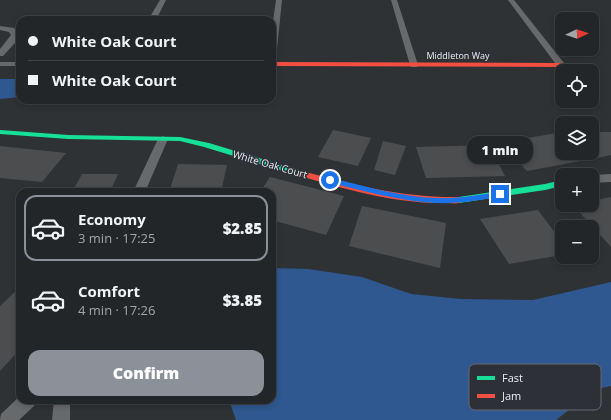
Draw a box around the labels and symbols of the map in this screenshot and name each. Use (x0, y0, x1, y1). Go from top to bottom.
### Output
north arrow (555, 12, 599, 56)
street label: Middleton Way (426, 49, 490, 62)
callout: 1 min (467, 136, 533, 164)
street label: White Oak Court (231, 147, 309, 181)
route start (321, 171, 339, 189)
route end (491, 185, 509, 203)
legend (469, 364, 601, 410)
text: Fast (502, 370, 523, 385)
text: Jam (501, 388, 521, 403)

